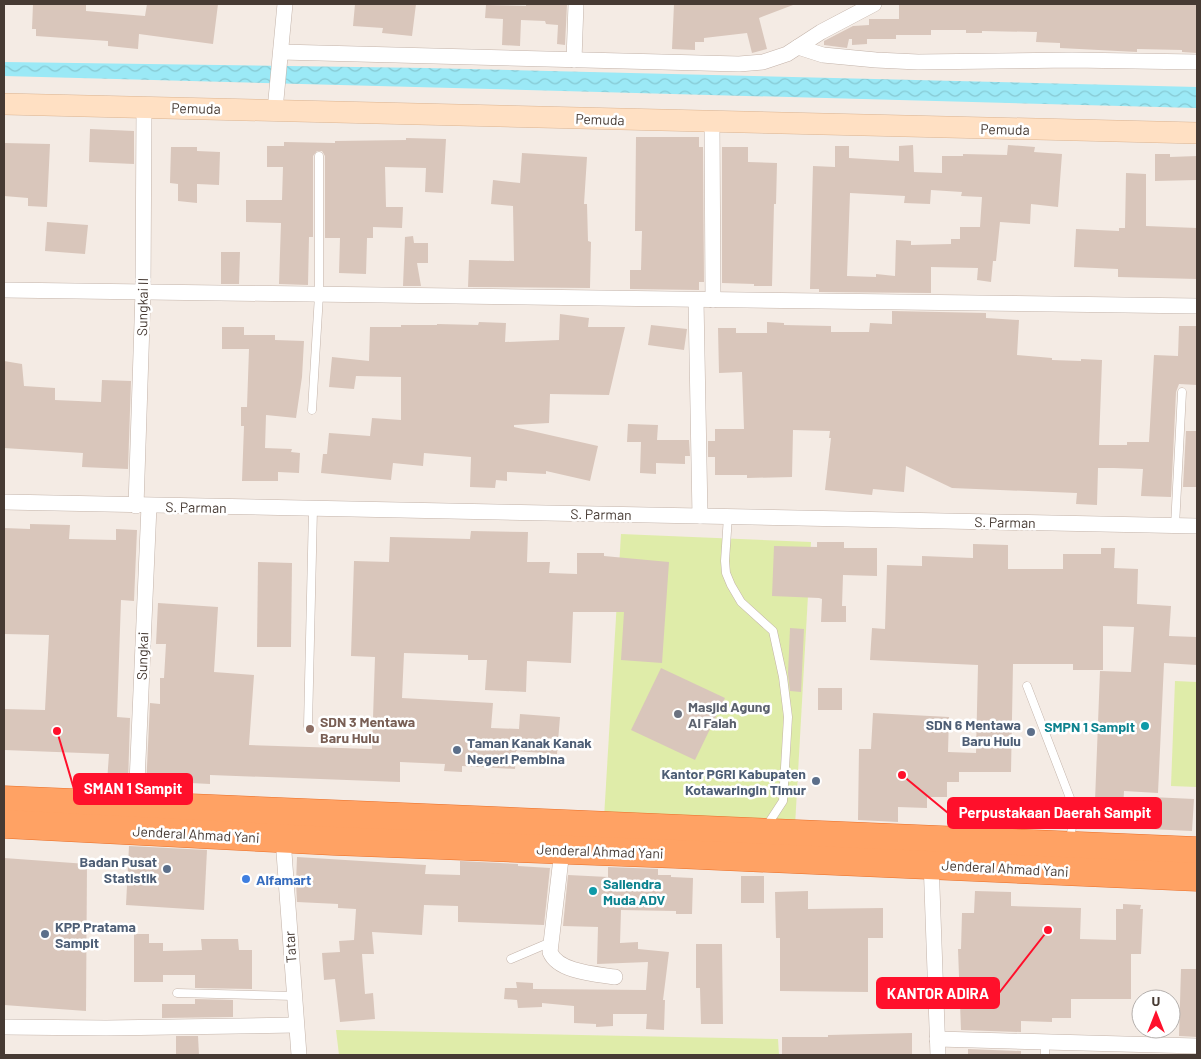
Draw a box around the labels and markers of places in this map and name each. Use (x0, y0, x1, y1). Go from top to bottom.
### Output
place label: Masjid Agung Al Falah (688, 698, 770, 731)
marker: Masjid Agung Al Falah (672, 708, 684, 720)
place label: SDN 3 Mentawa Baru Hulu (320, 713, 415, 746)
place label: SDN 6 Mentawa Baru Hulu (926, 716, 1021, 749)
place label: SMPN 1 Sampit (1044, 718, 1135, 735)
marker: SMPN 1 Sampit (1139, 720, 1151, 732)
marker: SDN 3 Mentawa Baru Hulu (304, 723, 316, 735)
marker: SDN 6 Mentawa Baru Hulu (1025, 726, 1037, 738)
place label: Taman Kanak Kanak Negeri Pembina (467, 734, 592, 767)
marker: Taman Kanak Kanak Negeri Pembina (451, 744, 463, 756)
place label: Kantor PGRI Kabupaten Kotawaringin Timur (662, 765, 807, 798)
callout: SMAN 1 Sampit (74, 774, 192, 804)
marker: Kantor PGRI Kabupaten Kotawaringin Timur (810, 775, 822, 787)
callout: Perpustakaan Daerah Sampit (948, 798, 1161, 828)
place label: Badan Pusat Statistik (80, 853, 158, 886)
marker: Badan Pusat Statistik (161, 863, 173, 875)
place label: Alfamart (256, 871, 311, 888)
marker: Alfamart (240, 873, 252, 885)
place label: Sailendra Muda ADV (603, 875, 665, 908)
marker: Sailendra Muda ADV (587, 885, 599, 897)
place label: KPP Pratama Sampit (55, 918, 136, 951)
marker: KPP Pratama Sampit (39, 928, 51, 940)
callout: KANTOR ADIRA (877, 978, 999, 1008)

